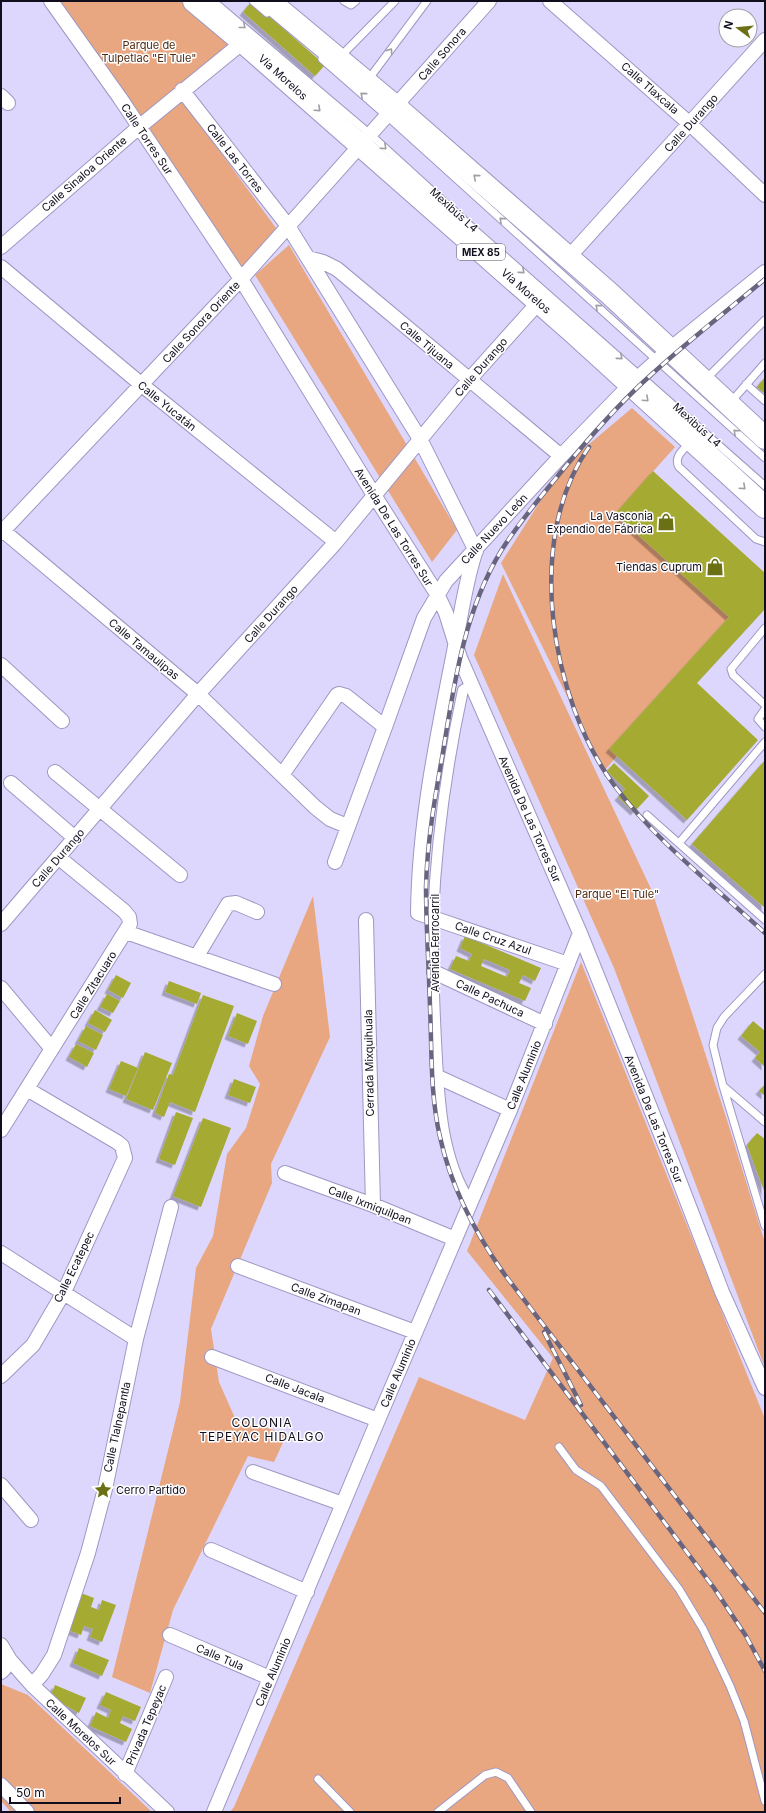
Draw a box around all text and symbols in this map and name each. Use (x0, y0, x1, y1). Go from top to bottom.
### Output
north arrow (718, 8, 758, 48)
text: N (721, 19, 736, 31)
one-way arrow (238, 21, 245, 28)
street label: Calle Sonora (415, 24, 469, 84)
park label: Parque de Tulpetlac "El Tule" (102, 38, 196, 65)
one-way arrow (385, 48, 393, 55)
street label: Vía Morelos (255, 51, 311, 103)
street label: Calle Tlaxcala (618, 59, 682, 117)
street label: Calle Durango (661, 91, 721, 155)
one-way arrow (361, 93, 368, 100)
street label: Calle Torres Sur (118, 101, 176, 177)
one-way arrow (314, 104, 321, 111)
street label: Calle Las Torres (204, 121, 266, 195)
street label: Calle Sinaloa Oriente (39, 133, 129, 215)
one-way arrow (379, 142, 387, 150)
one-way arrow (473, 175, 481, 182)
street label: Mexibús L4 (427, 185, 481, 235)
one-way arrow (499, 218, 506, 225)
road number: MEX 85 (457, 244, 505, 260)
street label: Vía Morelos (498, 266, 554, 317)
one-way arrow (518, 266, 525, 273)
street label: Calle Sonora Oriente (159, 278, 243, 366)
one-way arrow (595, 304, 603, 312)
street label: Calle Tijuana (397, 318, 457, 372)
street label: Calle Durango (452, 334, 511, 399)
one-way arrow (615, 352, 623, 359)
street label: Calle Yucatán (135, 378, 199, 434)
one-way arrow (641, 394, 649, 402)
street label: Mexibús L4 (670, 400, 724, 450)
one-way arrow (733, 429, 741, 436)
street label: Avenida De Las Torres Sur (352, 465, 436, 589)
one-way arrow (738, 482, 745, 489)
street label: Calle Nuevo León (458, 491, 530, 567)
place label: La Vasconia Expendio de Fábrica (547, 509, 653, 536)
shop icon: La Vasconia Expendio de Fábrica (656, 512, 676, 532)
shop icon: Tiendas Cuprum (705, 557, 725, 577)
place label: Tiendas Cuprum (616, 560, 702, 574)
street label: Calle Durango (241, 582, 301, 646)
street label: Calle Tamaulipas (106, 615, 182, 683)
street label: Avenida De Las Torres Sur (496, 753, 564, 885)
street label: Calle Durango (29, 825, 88, 890)
park label: Parque "El Tule" (575, 887, 659, 901)
street label: Avenida Ferrocarril (428, 894, 442, 992)
street label: Calle Cruz Azul (453, 918, 533, 958)
street label: Calle Zitacuaro (66, 948, 120, 1022)
street label: Calle Pachuca (453, 976, 527, 1020)
street label: Cerrada Mixquihuala (361, 1009, 377, 1117)
street label: Calle Aluminio (504, 1038, 544, 1112)
street label: Avenida De Las Torres Sur (622, 1053, 686, 1185)
street label: Calle Ixmiquilpan (326, 1183, 414, 1227)
street label: Calle Ecatepec (51, 1229, 97, 1305)
street label: Calle Zimapan (289, 1280, 363, 1318)
street label: Calle Aluminio (377, 1336, 419, 1410)
street label: Calle Jacala (263, 1370, 327, 1406)
street label: Calle Tlalnepantla (101, 1380, 133, 1474)
district label: COLONIA TEPEYAC HIDALGO (199, 1415, 325, 1444)
place icon: Cerro Partido (93, 1480, 113, 1500)
place label: Cerro Partido (116, 1483, 186, 1497)
street label: Calle Aluminio (252, 1635, 294, 1709)
street label: Calle Tula (194, 1641, 246, 1673)
street label: Privada Tepeyac (123, 1682, 169, 1768)
street label: Calle Morelos Sur (43, 1696, 119, 1768)
scale bar (10, 1779, 120, 1805)
text: 50 m (16, 1785, 45, 1800)

